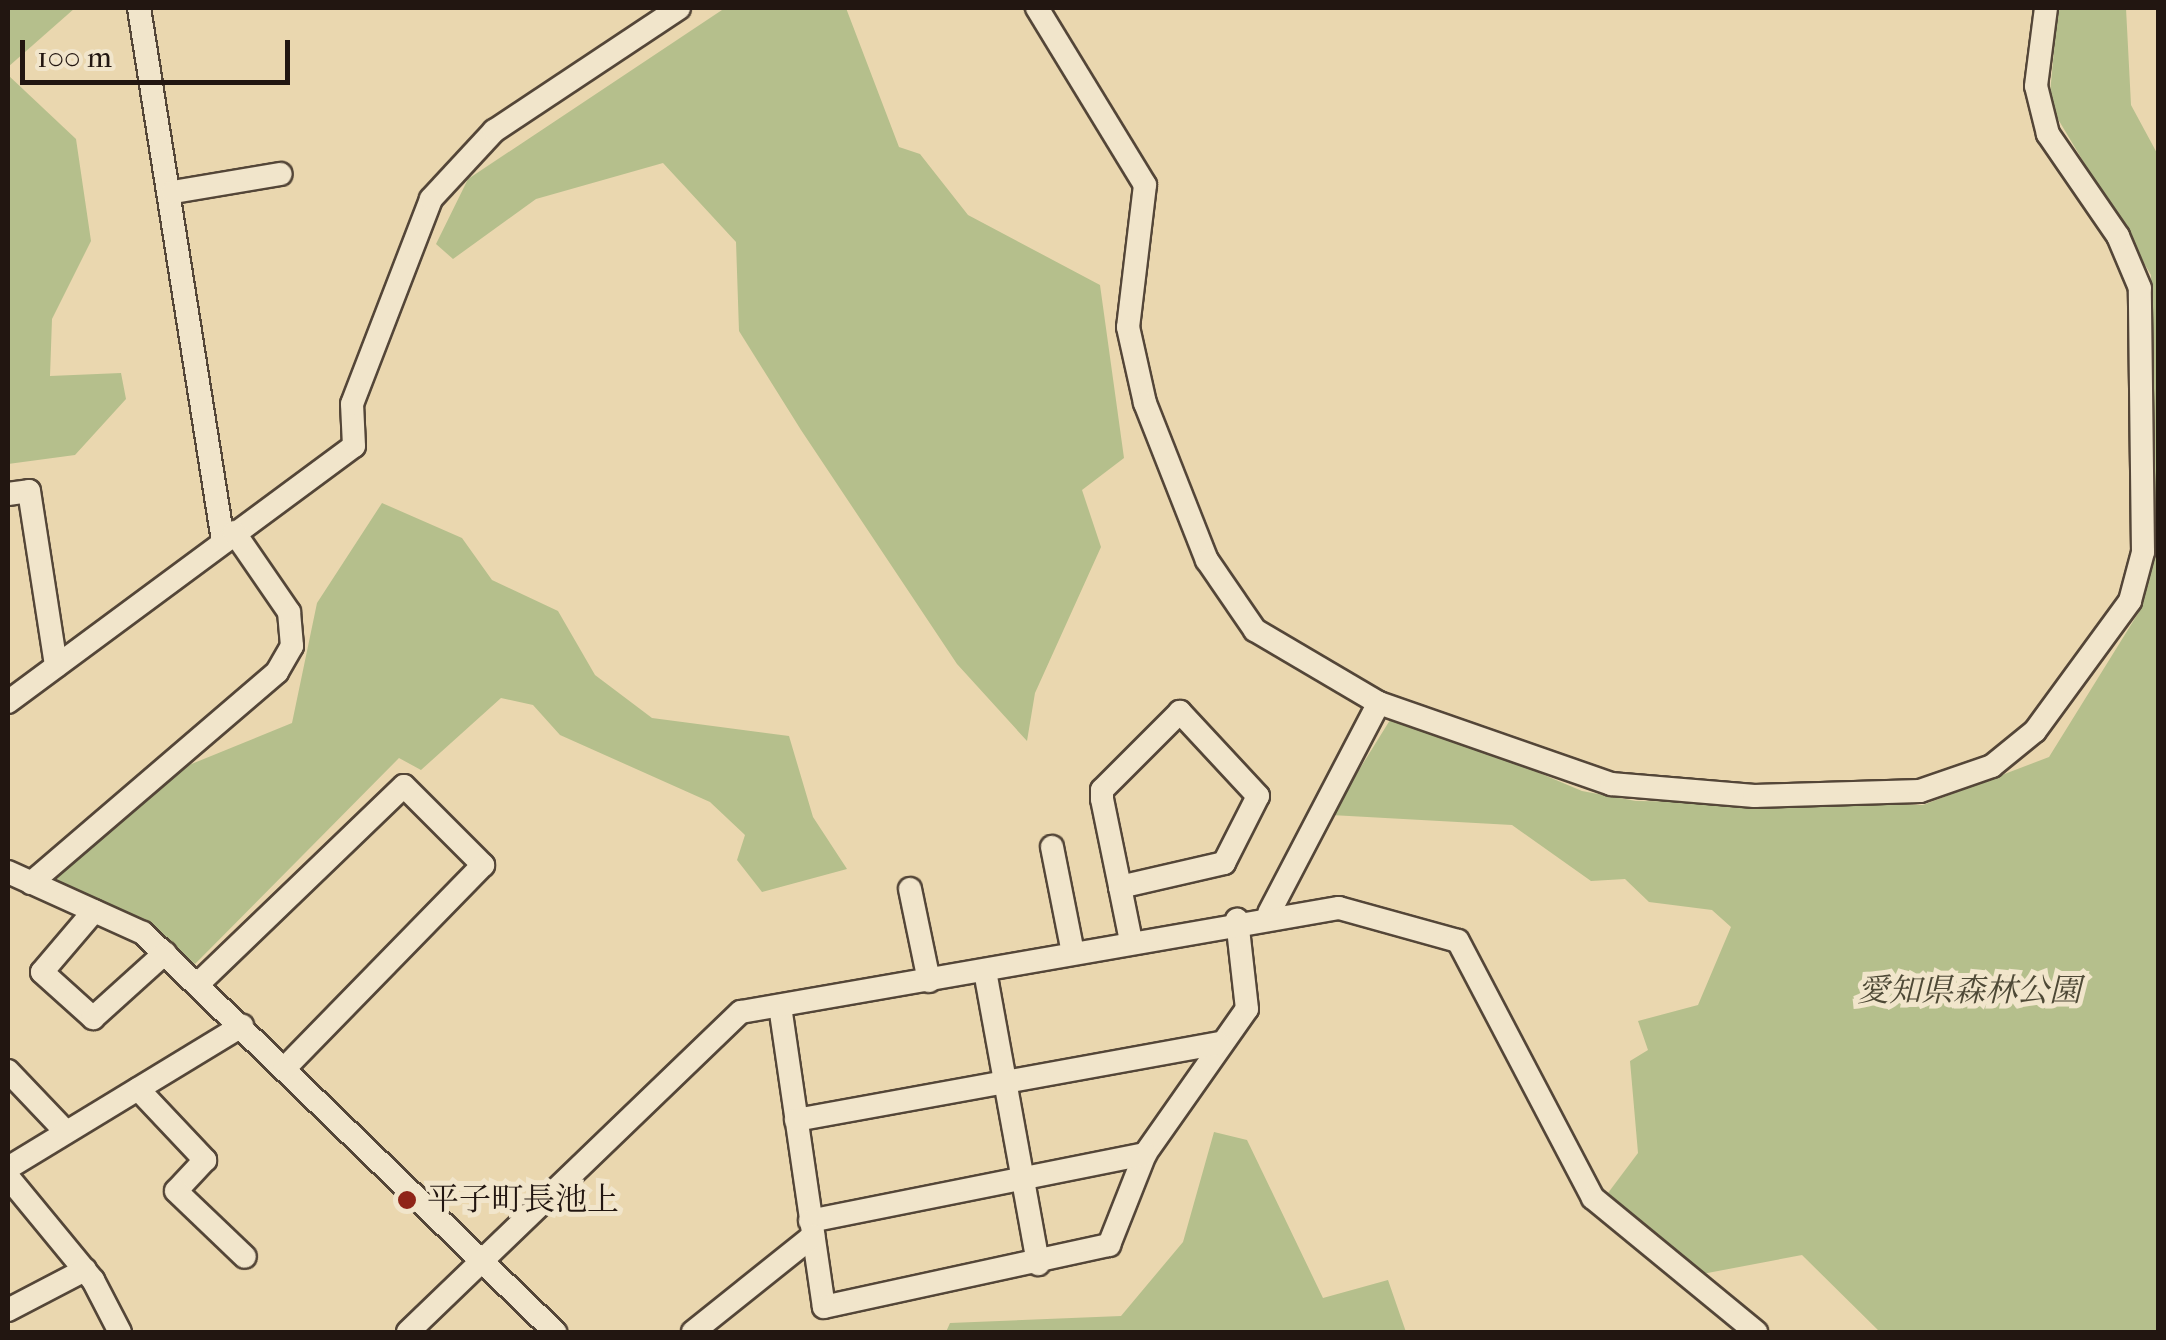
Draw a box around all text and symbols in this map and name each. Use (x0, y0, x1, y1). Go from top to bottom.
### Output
scale bar (25, 20, 295, 82)
text: 100 m (37, 40, 112, 75)
park label: 愛知県森林公園 (1857, 972, 2081, 1010)
place label: 平子町長池上 (427, 1181, 619, 1219)
marker: 平子町長池上 (396, 1189, 418, 1211)

